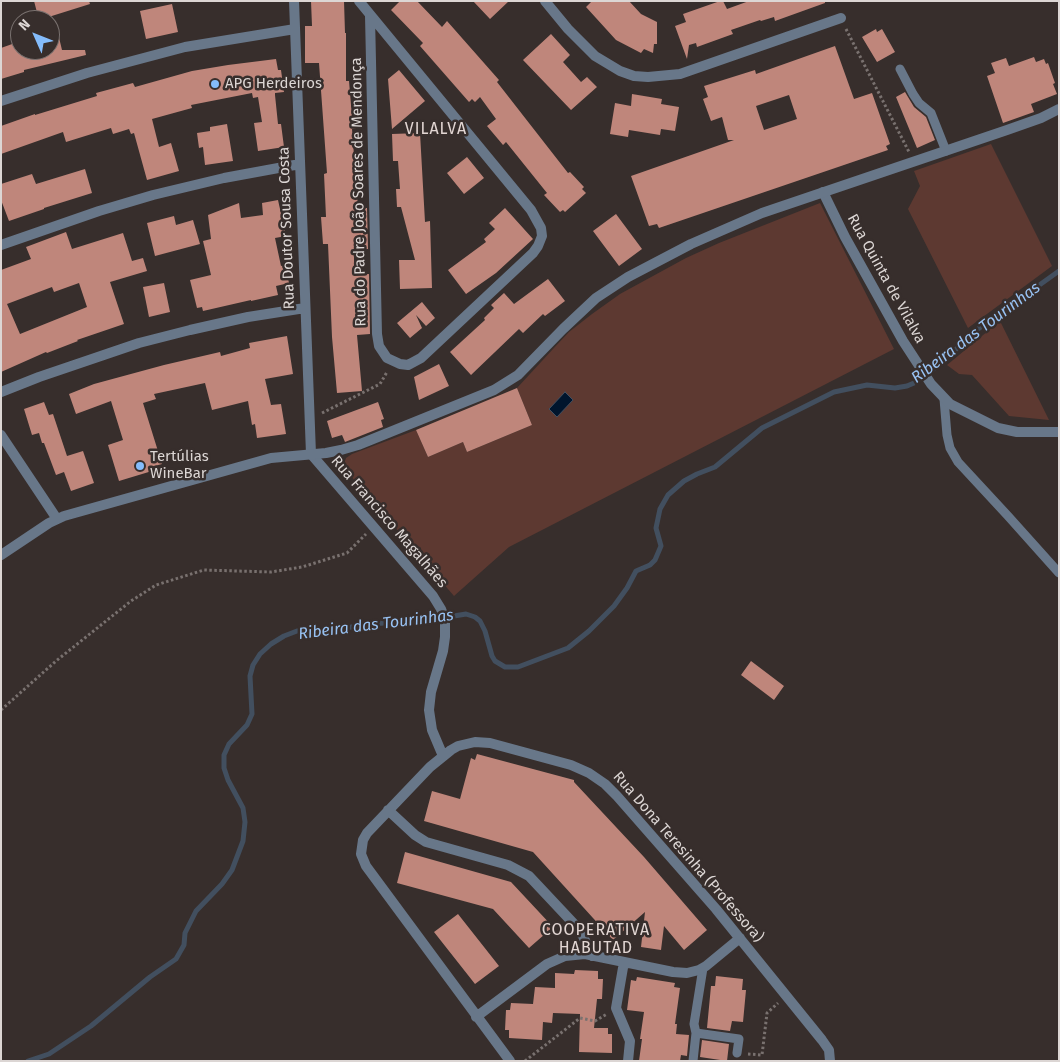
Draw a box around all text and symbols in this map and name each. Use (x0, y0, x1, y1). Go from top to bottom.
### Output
north arrow (10, 10, 60, 60)
text: N (15, 16, 34, 34)
street label: Rua do Padre João Soares de Mendonça (348, 57, 370, 327)
place label: APG Herdeiros (225, 75, 322, 93)
marker: APG Herdeiros (209, 78, 221, 90)
district label: VILALVA (404, 120, 468, 140)
street label: Rua Doutor Sousa Costa (275, 146, 299, 310)
street label: Rua Quinta de Vilalva (843, 211, 929, 347)
water label: Ribeira das Tourinhas (908, 278, 1044, 388)
place label: Tertúlias WineBar (150, 448, 209, 483)
street label: Rua Francisco Magalhães (327, 452, 451, 592)
marker: Tertúlias WineBar (134, 460, 146, 472)
water label: Ribeira das Tourinhas (297, 606, 455, 644)
street label: Rua Dona Teresinha (Professora) (609, 768, 767, 946)
district label: COOPERATIVA HABUTAD (540, 921, 652, 959)

